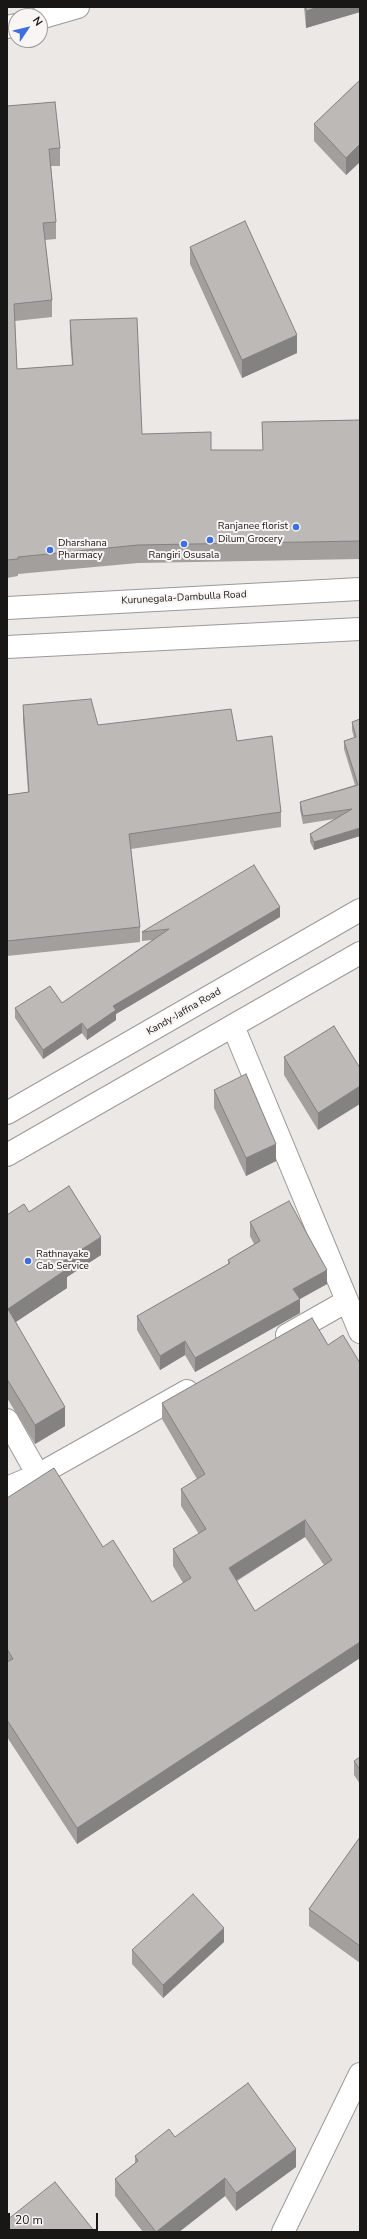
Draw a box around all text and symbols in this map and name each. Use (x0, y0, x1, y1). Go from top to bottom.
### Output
north arrow (8, 8, 48, 48)
text: N (29, 14, 46, 29)
place label: Ranjanee florist (218, 521, 288, 533)
marker: Ranjanee florist (291, 522, 301, 532)
place label: Dilum Grocery (218, 534, 283, 546)
marker: Dilum Grocery (205, 535, 215, 545)
place label: Dharshana Pharmacy (58, 538, 107, 562)
marker: Rangiri Osusala (179, 539, 189, 549)
marker: Dharshana Pharmacy (45, 545, 55, 555)
place label: Rangiri Osusala (149, 550, 219, 562)
street label: Kurunegala-Dambulla Road (121, 589, 247, 607)
street label: Kandy-Jaffna Road (145, 986, 223, 1038)
place label: Rathnayake Cab Service (36, 1249, 89, 1272)
marker: Rathnayake Cab Service (23, 1256, 33, 1266)
scale bar (10, 2205, 100, 2231)
text: 20 m (15, 2212, 43, 2228)

